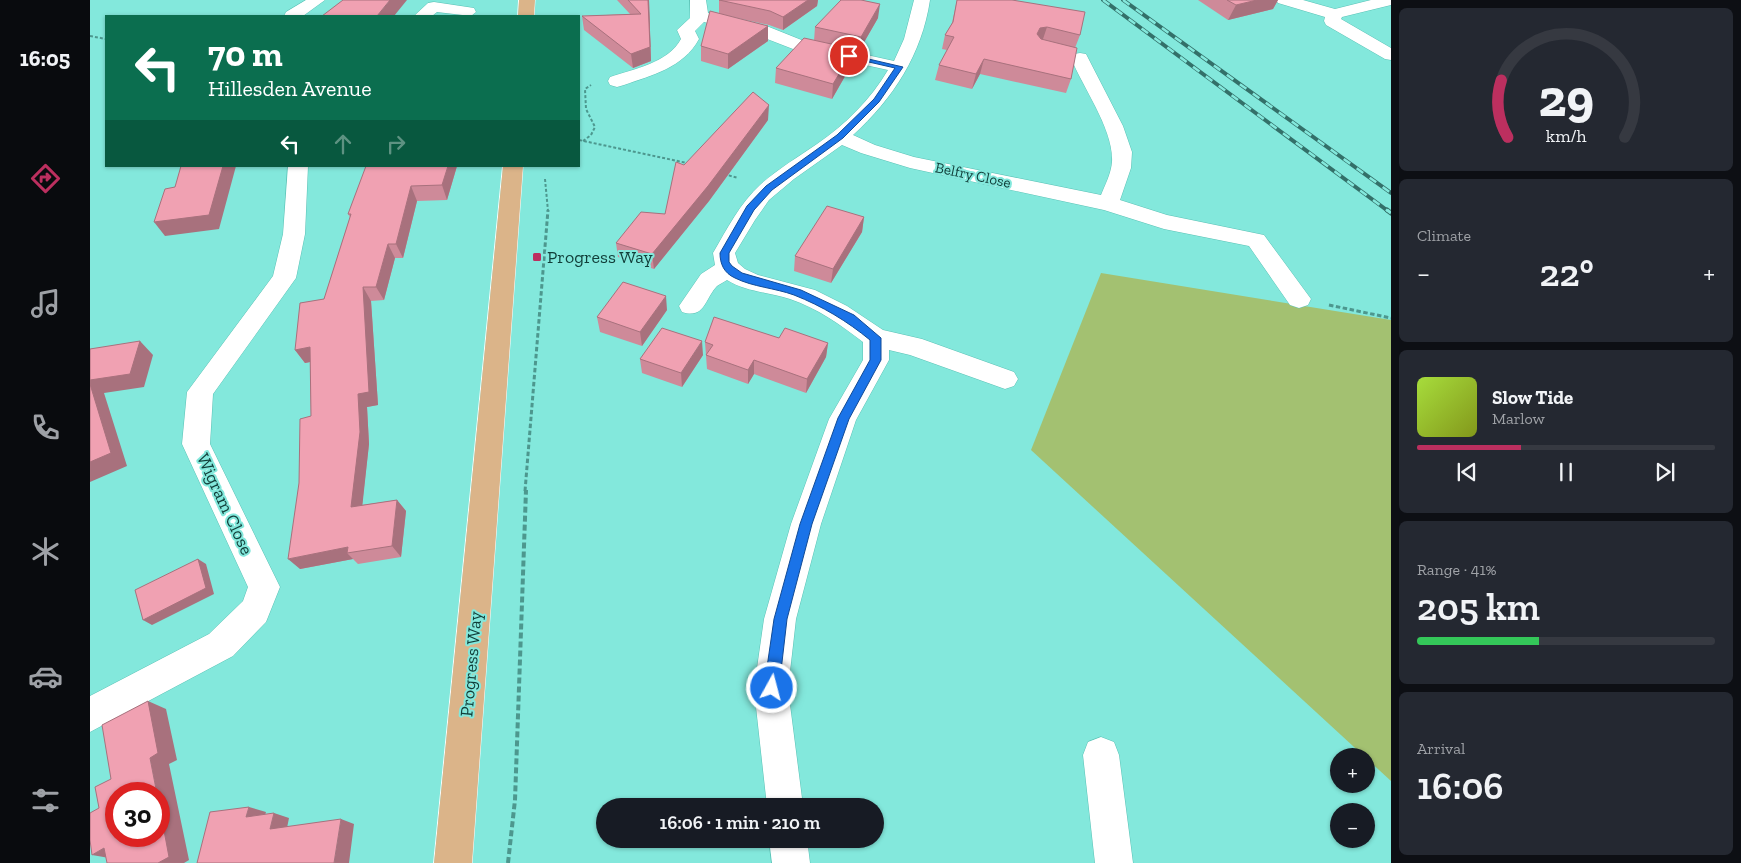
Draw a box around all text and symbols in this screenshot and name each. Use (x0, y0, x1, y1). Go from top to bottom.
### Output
text: 70 m (208, 33, 283, 75)
icon: left (125, 35, 190, 100)
pin (828, 35, 870, 77)
icon: arrive (835, 42, 863, 70)
text: 16:05 (20, 45, 70, 72)
text: 29 (1538, 67, 1594, 129)
text: Hillesden Avenue (208, 75, 372, 102)
text: km/h (1546, 125, 1586, 147)
icon: left (276, 130, 304, 158)
icon: ahead (329, 130, 357, 158)
icon: right (382, 130, 410, 158)
street label: Belfry Close (934, 158, 1012, 192)
icon: directions (28, 161, 63, 196)
text: Climate (1417, 226, 1471, 245)
place label: Progress Way (547, 246, 654, 268)
text: 22° (1539, 250, 1594, 296)
marker: Progress Way (531, 251, 543, 263)
text: − (1417, 257, 1430, 290)
text: + (1703, 257, 1715, 290)
icon: music (28, 286, 63, 321)
text: Slow Tide (1492, 386, 1573, 409)
text: Marlow (1492, 409, 1545, 428)
icon: phone (28, 410, 63, 445)
street label: Wigram Close (192, 450, 258, 558)
icon: previous (1453, 458, 1481, 486)
icon: pause (1552, 458, 1580, 486)
icon: next (1651, 458, 1679, 486)
icon: climate (28, 534, 63, 569)
text: Range · 41% (1417, 560, 1497, 579)
text: 205 km (1417, 584, 1540, 630)
street label: Progress Way (455, 610, 487, 718)
icon: car (28, 659, 63, 694)
position arrow (745, 661, 797, 713)
text: Arrival (1417, 739, 1465, 758)
map controls (1330, 748, 1375, 848)
button: + (1330, 748, 1375, 793)
text: 16:06 (1417, 763, 1504, 809)
speed limit sign: 30 (105, 782, 170, 847)
icon: filters (28, 783, 63, 818)
button: − (1330, 803, 1375, 848)
text: 16:06 · 1 min · 210 m (660, 811, 820, 834)

